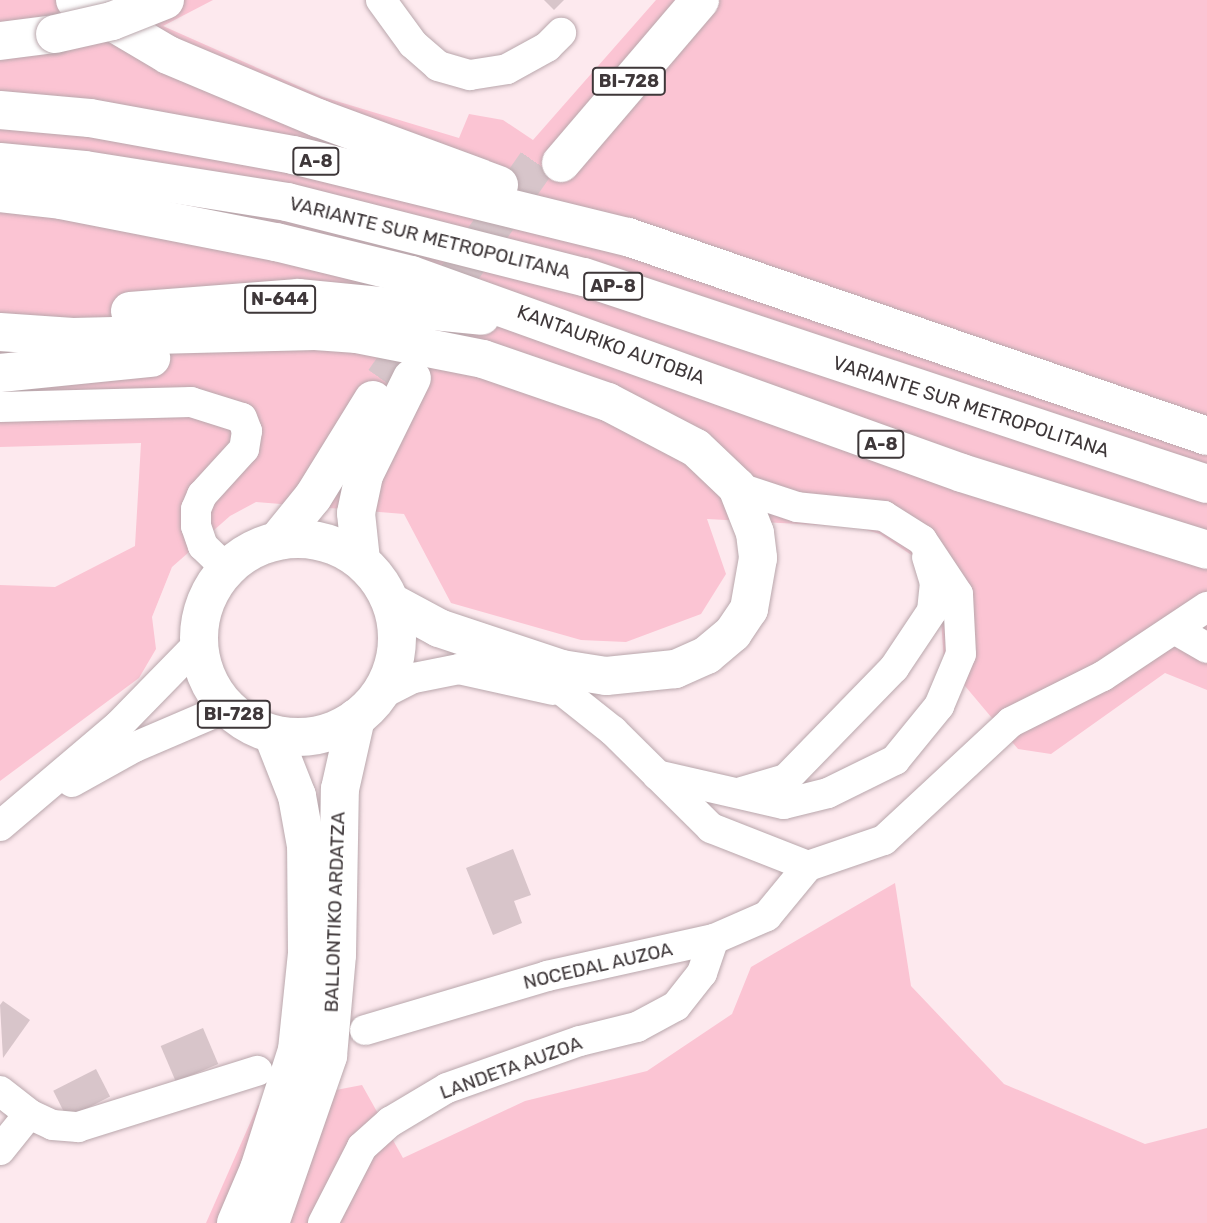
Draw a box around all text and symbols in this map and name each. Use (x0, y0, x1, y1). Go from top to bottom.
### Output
road number: BI-728 (590, 66, 668, 96)
road number: A-8 (292, 146, 340, 176)
street label: VARIANTE SUR METROPOLITANA (287, 192, 573, 284)
road number: AP-8 (582, 272, 644, 300)
road number: N-644 (243, 284, 317, 314)
street label: KANTAURIKO AUTOBIA (514, 300, 708, 390)
street label: VARIANTE SUR METROPOLITANA (830, 351, 1112, 463)
road number: A-8 (856, 430, 906, 458)
road number: BI-728 (196, 700, 272, 728)
street label: BALLONTIKO ARDATZA (320, 811, 350, 1013)
street label: NOCEDAL AUZOA (521, 938, 675, 994)
street label: LANDETA AUZOA (436, 1032, 586, 1104)

